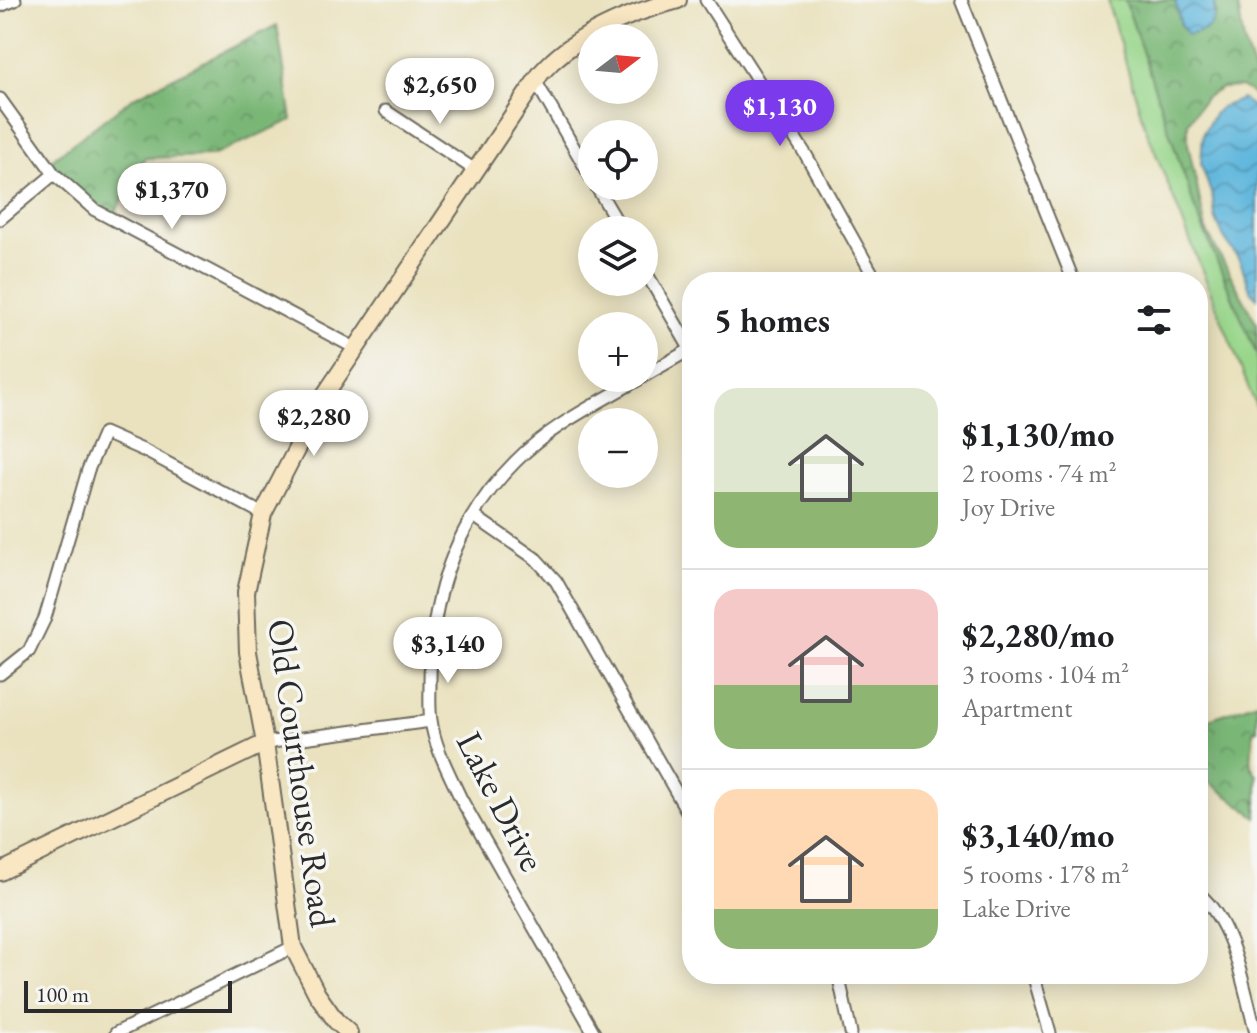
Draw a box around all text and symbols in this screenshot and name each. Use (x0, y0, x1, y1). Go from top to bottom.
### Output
north arrow (578, 24, 658, 104)
map controls (578, 24, 658, 488)
pin: $2,650 (375, 58, 505, 126)
text: $2,650 (403, 67, 477, 101)
pin: $1,130 (715, 80, 845, 148)
text: $1,130 (743, 89, 817, 123)
button: locate (578, 120, 658, 200)
pin: $1,370 (107, 163, 237, 231)
text: $1,370 (135, 172, 209, 206)
button: layers (578, 216, 658, 296)
text: 5 homes (714, 298, 830, 342)
icon: filters (1132, 298, 1176, 342)
button: + (578, 312, 658, 392)
pin: $2,280 (249, 390, 379, 458)
text: $2,280 (277, 399, 351, 433)
button: − (578, 408, 658, 488)
text: $1,130/mo (962, 412, 1114, 456)
icon: home (778, 420, 874, 516)
text: 2 rooms · 74 m² (962, 456, 1117, 490)
text: Joy Drive (962, 490, 1055, 524)
text: $2,280/mo (962, 613, 1114, 657)
street label: Old Courthouse Road (257, 616, 347, 931)
pin: $3,140 (383, 617, 513, 685)
icon: home (778, 621, 874, 717)
text: $3,140 (411, 626, 485, 660)
text: 3 rooms · 104 m² (962, 657, 1129, 691)
text: Apartment (962, 691, 1072, 725)
street label: Lake Drive (446, 723, 556, 879)
text: $3,140/mo (962, 813, 1114, 857)
icon: home (778, 821, 874, 917)
text: 5 rooms · 178 m² (962, 857, 1129, 891)
text: Lake Drive (962, 891, 1071, 925)
scale bar (24, 977, 232, 1013)
text: 100 m (36, 980, 89, 1009)

